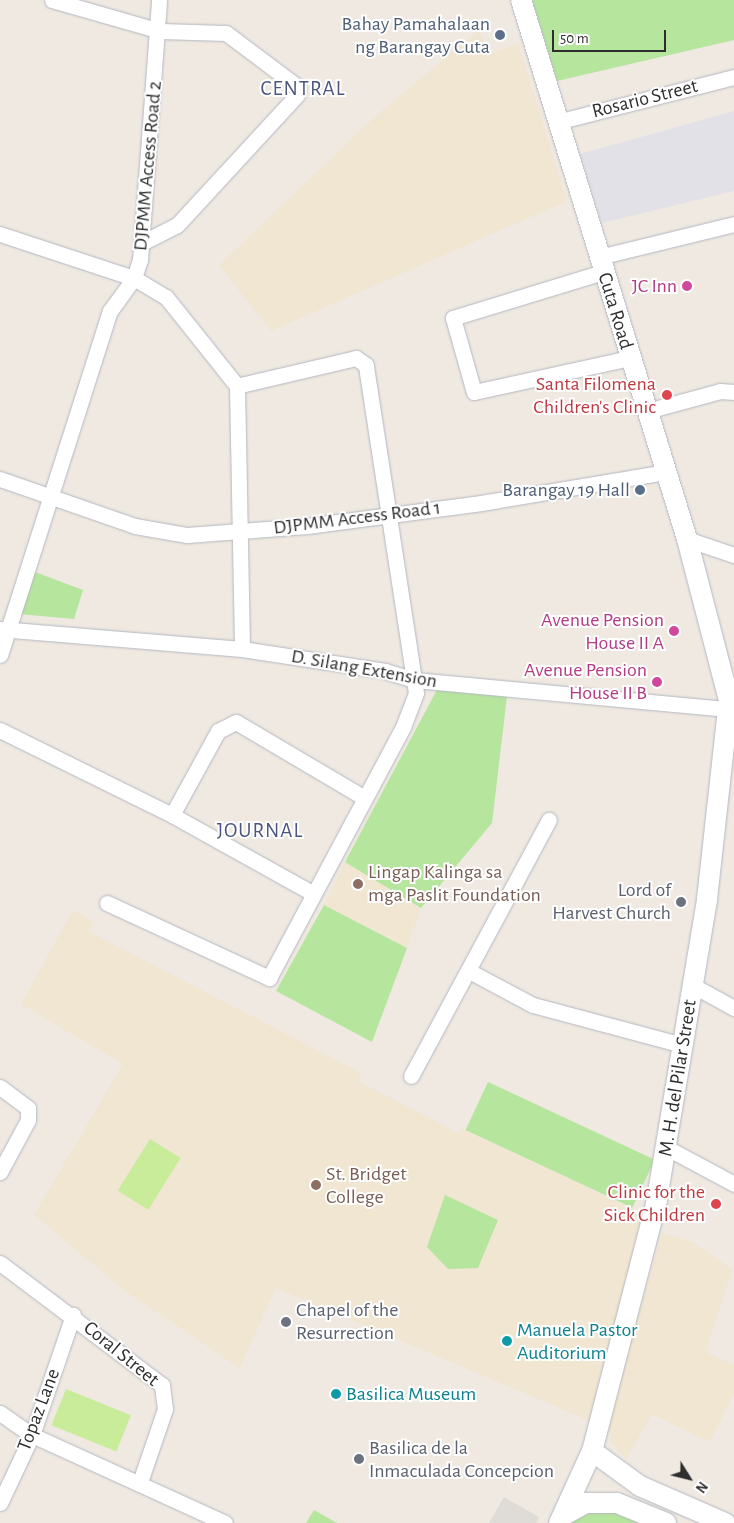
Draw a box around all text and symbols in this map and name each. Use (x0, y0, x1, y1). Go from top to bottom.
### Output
place label: Bahay Pamahalaan ng Barangay Cuta (341, 12, 490, 59)
scale bar (554, 20, 668, 52)
marker: Bahay Pamahalaan ng Barangay Cuta (494, 29, 506, 41)
text: 50 m (560, 31, 589, 46)
street label: Rosario Street (590, 74, 700, 124)
district label: CENTRAL (260, 76, 346, 102)
street label: DJPMM Access Road 2 (129, 80, 167, 252)
street label: Cuta Road (592, 270, 638, 352)
place label: JC Inn (632, 274, 677, 298)
marker: JC Inn (681, 280, 693, 292)
place label: Santa Filomena Children's Clinic (533, 372, 656, 419)
marker: Santa Filomena Children's Clinic (660, 388, 674, 402)
place label: Barangay 19 Hall (502, 478, 630, 502)
marker: Barangay 19 Hall (634, 484, 646, 496)
street label: DJPMM Access Road 1 (272, 496, 442, 540)
place label: Avenue Pension House II A (541, 608, 664, 655)
marker: Avenue Pension House II A (668, 625, 680, 637)
street label: D. Silang Extension (289, 644, 439, 694)
place label: Avenue Pension House II B (524, 658, 647, 705)
marker: Avenue Pension House II B (651, 676, 663, 688)
district label: JOURNAL (216, 818, 304, 844)
place label: Lingap Kalinga sa mga Paslit Foundation (368, 860, 541, 907)
marker: Lingap Kalinga sa mga Paslit Foundation (352, 878, 364, 890)
place label: Lord of Harvest Church (552, 878, 671, 925)
marker: Lord of Harvest Church (675, 896, 687, 908)
street label: M. H. del Pilar Street (654, 998, 702, 1158)
place label: St. Bridget College (326, 1162, 407, 1209)
marker: St. Bridget College (310, 1179, 322, 1191)
place label: Clinic for the Sick Children (604, 1180, 705, 1227)
marker: Clinic for the Sick Children (709, 1197, 723, 1211)
place label: Chapel of the Resurrection (296, 1298, 398, 1345)
street label: Coral Street (78, 1316, 164, 1392)
marker: Chapel of the Resurrection (280, 1316, 292, 1328)
place label: Manuela Pastor Auditorium (517, 1318, 638, 1365)
marker: Manuela Pastor Auditorium (501, 1335, 513, 1347)
street label: Topaz Lane (12, 1365, 66, 1455)
place label: Basilica Museum (346, 1382, 476, 1406)
marker: Basilica Museum (330, 1388, 342, 1400)
place label: Basilica de la Inmaculada Concepcion (369, 1436, 554, 1483)
marker: Basilica de la Inmaculada Concepcion (353, 1453, 365, 1465)
north arrow (664, 1453, 714, 1503)
text: N (693, 1479, 710, 1495)

